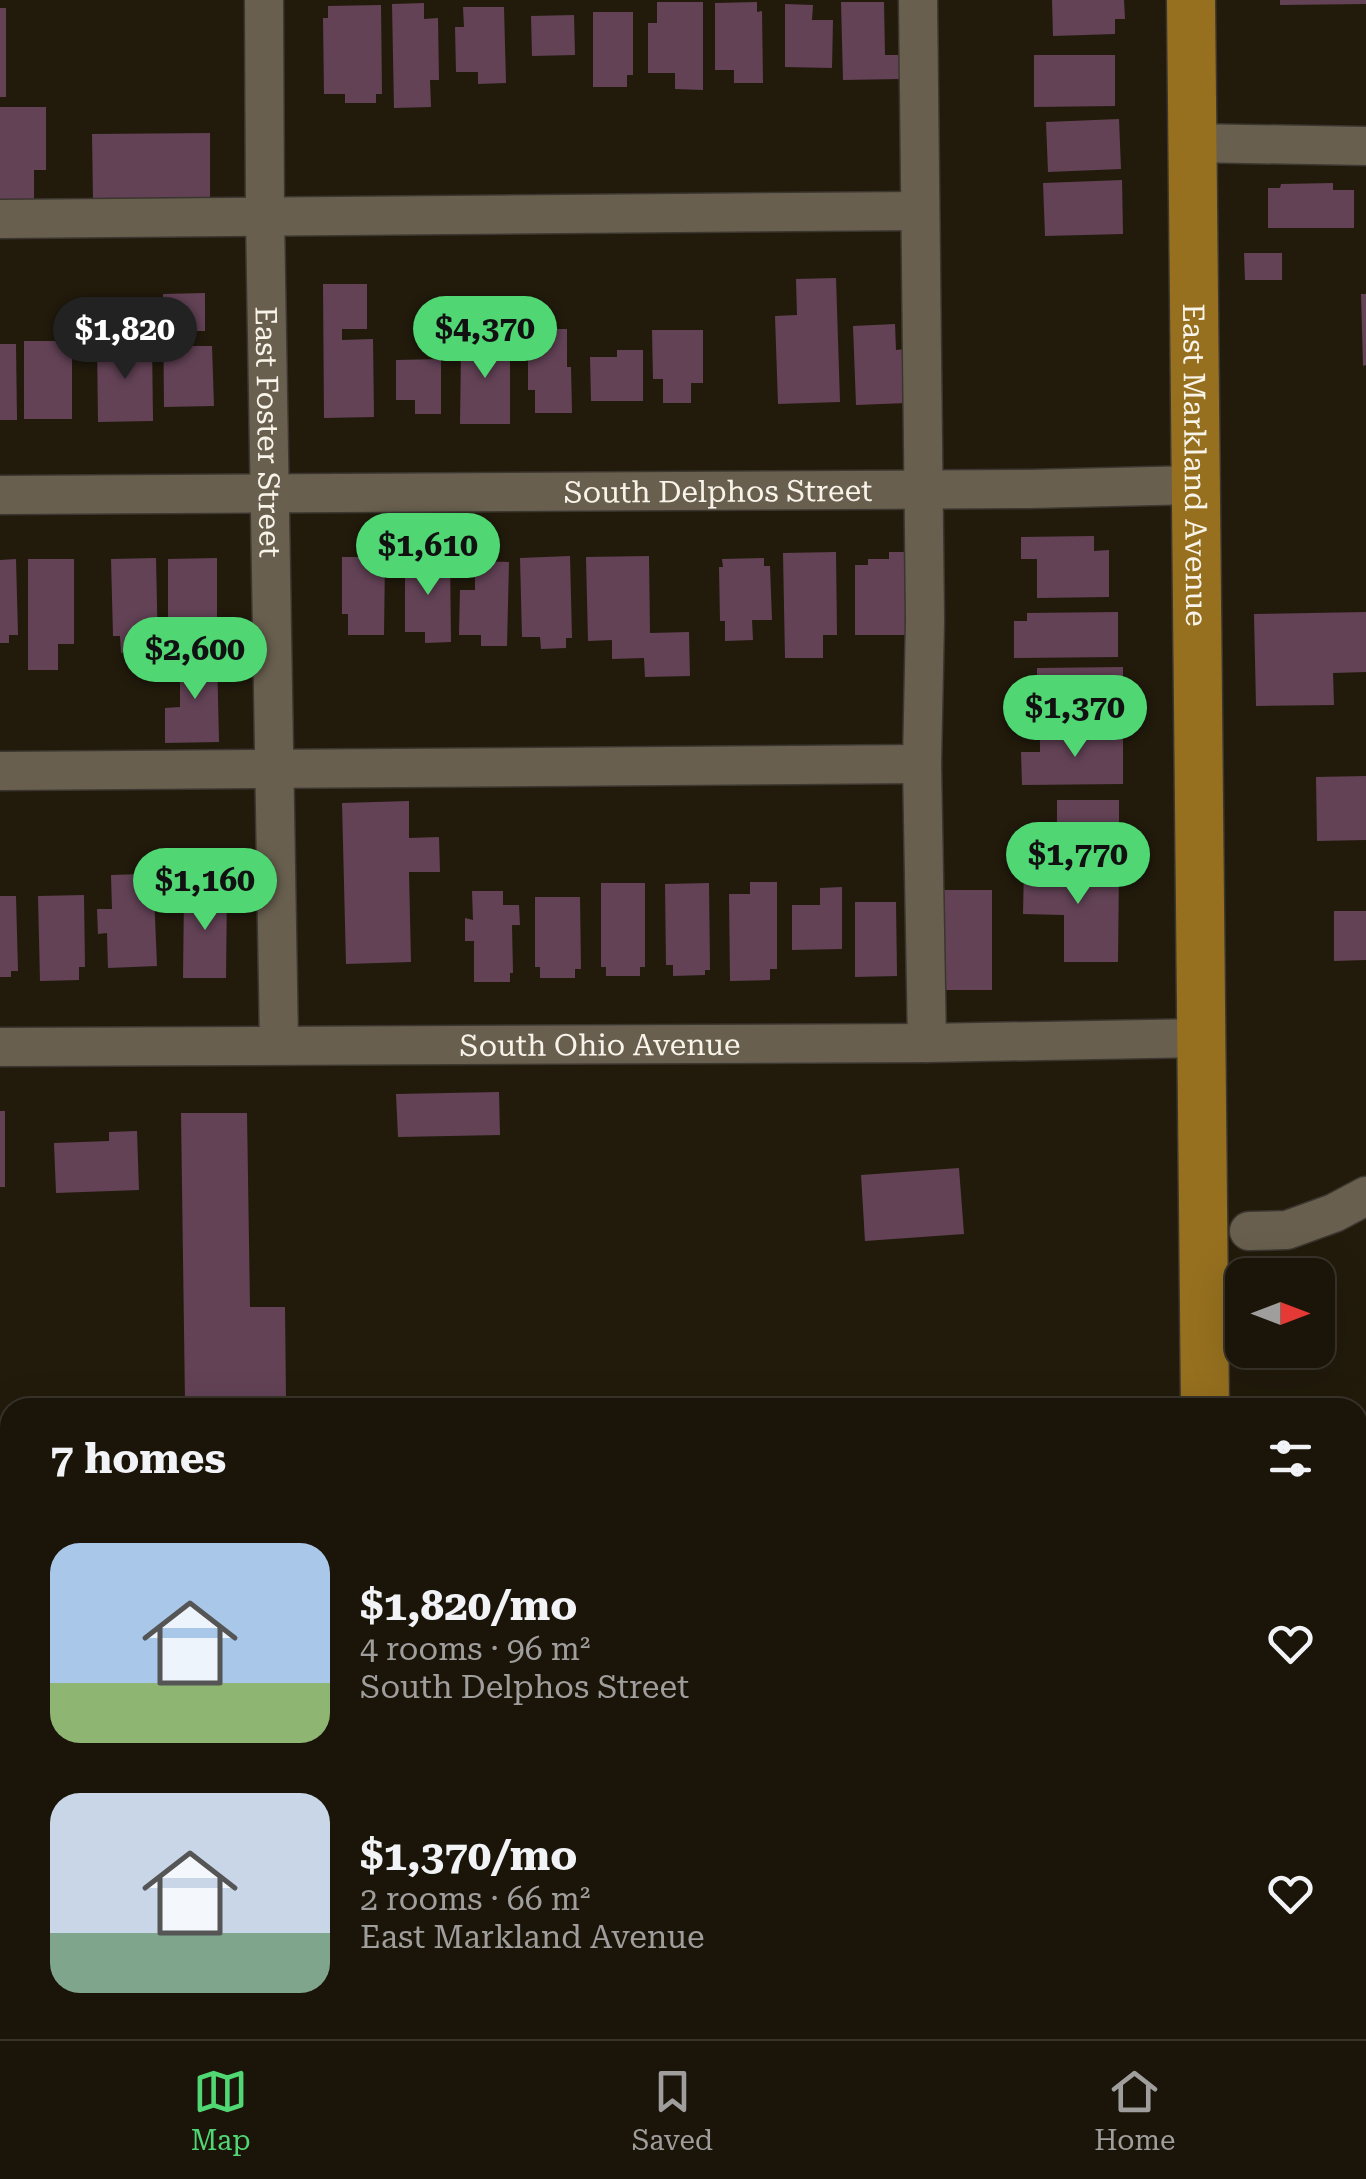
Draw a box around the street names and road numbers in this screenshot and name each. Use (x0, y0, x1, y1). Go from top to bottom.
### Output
street label: East Markland Avenue (1177, 303, 1215, 627)
street label: East Foster Street (249, 306, 288, 558)
street label: South Delphos Street (564, 472, 872, 509)
street label: South Ohio Avenue (459, 1026, 741, 1063)

